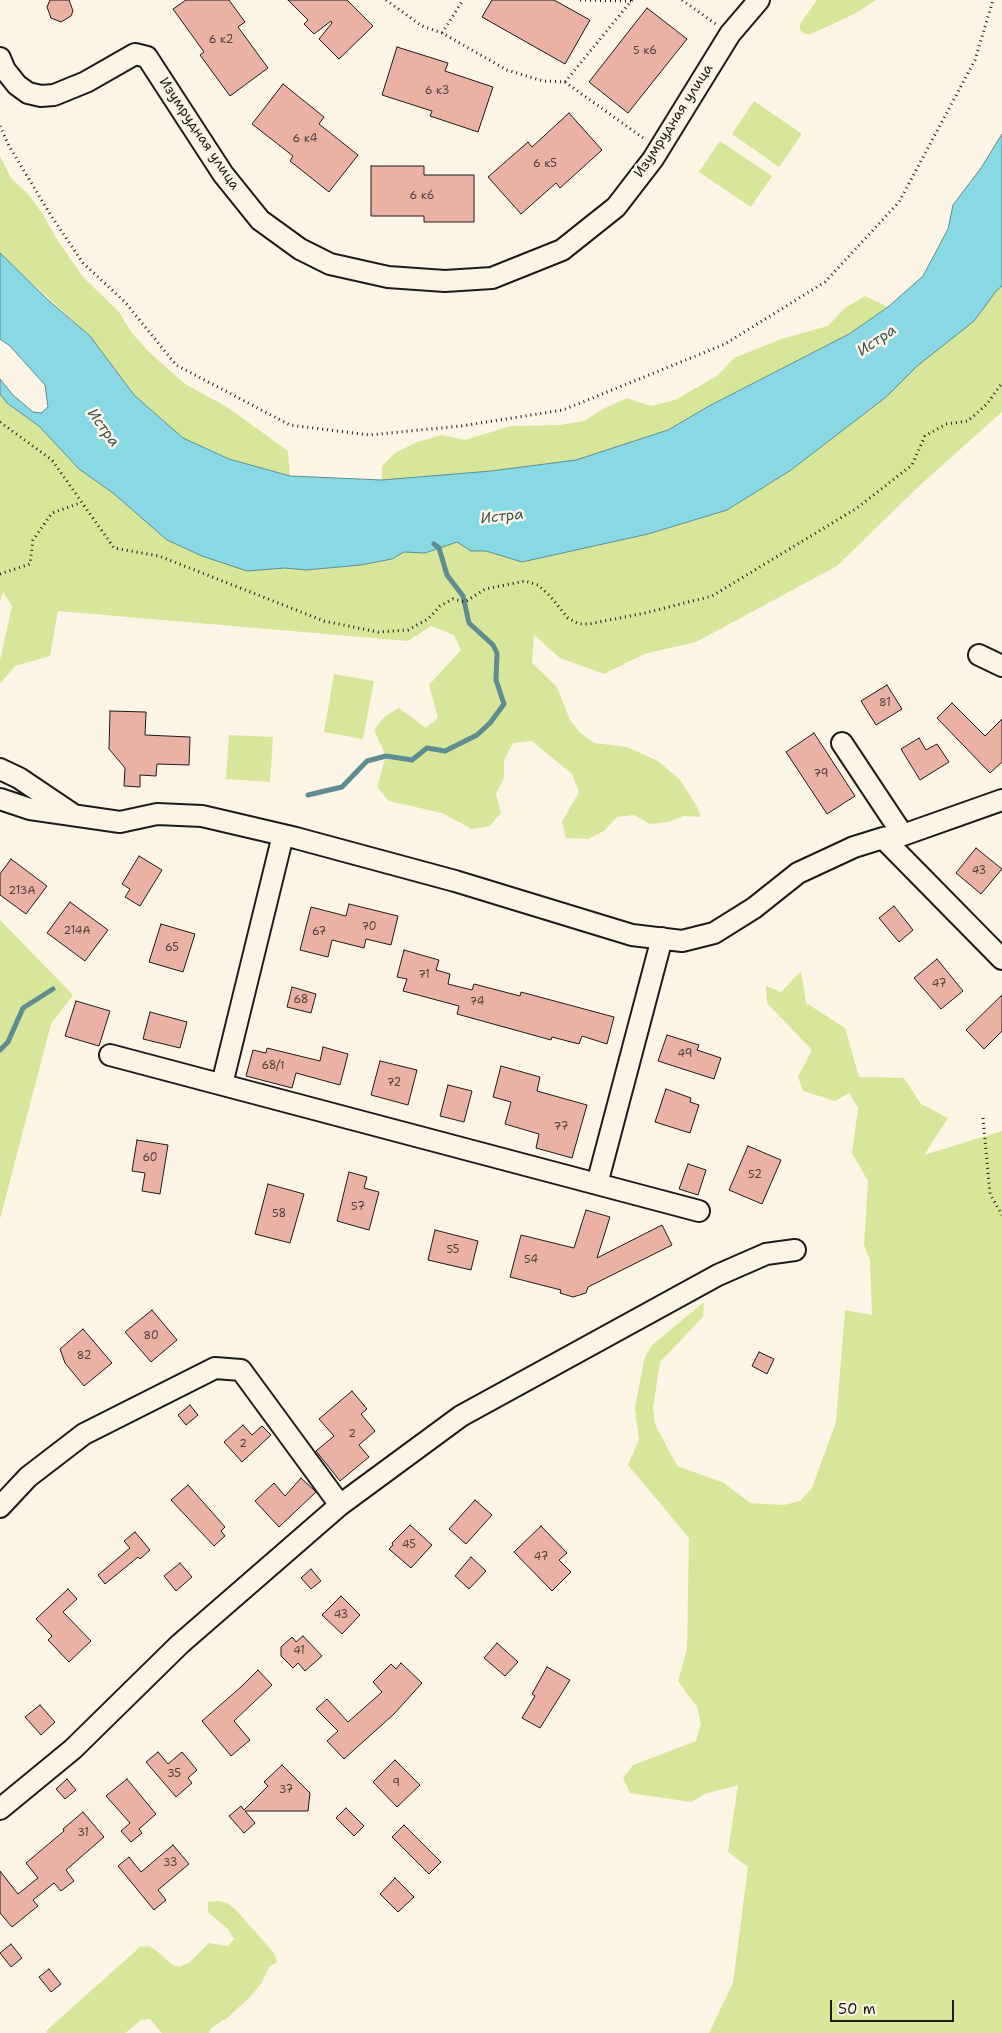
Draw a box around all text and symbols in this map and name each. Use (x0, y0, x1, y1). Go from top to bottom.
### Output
house number: 6 к2 (209, 33, 233, 47)
house number: 5 к6 (633, 44, 657, 58)
street label: Изумрудная улица (631, 61, 717, 181)
street label: Изумрудная улица (155, 75, 243, 193)
house number: 6 к3 (425, 84, 449, 98)
house number: 6 к4 (293, 132, 317, 146)
house number: 6 к5 (533, 157, 557, 171)
house number: 6 к6 (410, 189, 434, 203)
water label: Истра (854, 321, 900, 361)
water label: Истра (83, 405, 123, 451)
water label: Истра (479, 506, 525, 528)
house number: 81 (879, 696, 891, 710)
house number: 79 (814, 767, 828, 781)
house number: 43 (972, 864, 986, 878)
house number: 213А (9, 884, 35, 898)
house number: 70 (361, 920, 377, 934)
house number: 214А (64, 924, 90, 938)
house number: 67 (312, 925, 326, 939)
house number: 65 (165, 941, 179, 955)
house number: 71 (418, 968, 430, 982)
house number: 47 (932, 977, 946, 991)
house number: 68 (294, 993, 308, 1007)
house number: 74 (470, 995, 484, 1009)
house number: 49 (678, 1047, 692, 1061)
house number: 68/1 (261, 1059, 285, 1073)
house number: 72 (387, 1076, 401, 1090)
house number: 77 (554, 1120, 568, 1134)
house number: 60 (142, 1151, 158, 1165)
house number: 52 (748, 1168, 762, 1182)
house number: 57 (351, 1200, 365, 1214)
house number: 58 (272, 1207, 286, 1221)
house number: 55 (446, 1243, 460, 1257)
house number: 54 (524, 1253, 538, 1267)
house number: 80 (143, 1329, 159, 1343)
house number: 82 (77, 1349, 91, 1363)
house number: 2 (348, 1427, 356, 1441)
house number: 2 (239, 1437, 247, 1451)
house number: 45 (402, 1538, 416, 1552)
house number: 47 (534, 1550, 548, 1564)
house number: 43 (334, 1608, 348, 1622)
house number: 41 (293, 1644, 305, 1658)
house number: 35 (167, 1767, 181, 1781)
house number: 9 (392, 1776, 400, 1790)
house number: 37 (279, 1783, 293, 1797)
house number: 31 (77, 1826, 89, 1840)
house number: 33 (163, 1856, 177, 1870)
scale bar (832, 1990, 956, 2022)
text: 50 m (838, 1999, 876, 2019)

